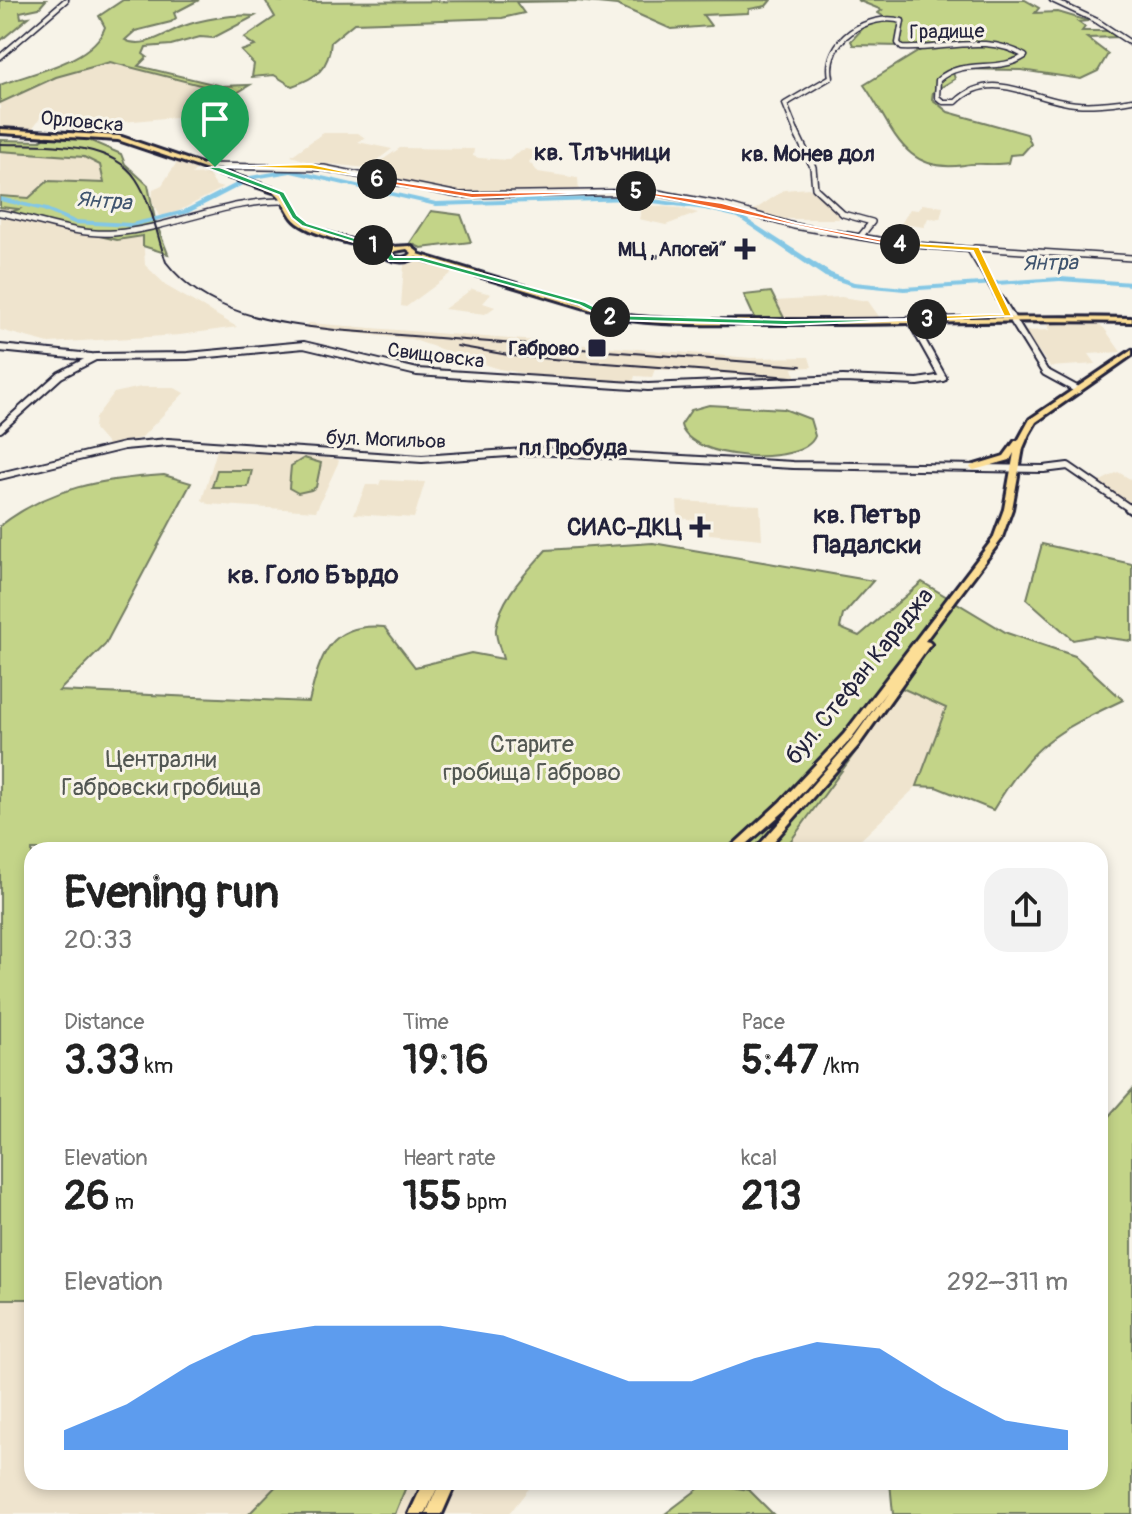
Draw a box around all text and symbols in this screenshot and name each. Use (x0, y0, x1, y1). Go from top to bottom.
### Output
street label: Градище (909, 18, 985, 45)
pin (181, 85, 249, 167)
icon: arrive (193, 97, 237, 141)
street label: Орловска (40, 105, 124, 138)
district label: кв. Тлъчници (534, 138, 670, 167)
district label: кв. Монев дол (741, 140, 875, 168)
pin: 6 (357, 159, 397, 199)
text: 6 (371, 165, 383, 193)
pin: 5 (616, 171, 656, 211)
text: 5 (630, 177, 642, 205)
water label: Янтра (75, 185, 134, 217)
pin: 4 (880, 224, 920, 264)
pin: 1 (353, 225, 393, 265)
text: 4 (894, 230, 906, 258)
text: 1 (369, 231, 377, 259)
place label: МЦ „Апогей“ (618, 237, 727, 262)
marker: МЦ „Апогей“ (734, 238, 756, 260)
water label: Янтра (1022, 248, 1080, 277)
pin: 2 (590, 297, 630, 337)
pin: 3 (907, 299, 947, 339)
text: 2 (604, 303, 616, 331)
text: 3 (921, 305, 933, 333)
place label: Габрово (508, 336, 579, 361)
street label: Свищовска (386, 337, 486, 374)
marker: Габрово (586, 337, 608, 359)
street label: бул. Могильов (325, 425, 447, 454)
district label: пл Пробуда (519, 434, 627, 462)
district label: кв. Петър Падалски (813, 499, 921, 561)
place label: СИАС-ДКЦ (567, 513, 682, 542)
marker: СИАС-ДКЦ (689, 516, 711, 538)
district label: кв. Голо Бърдо (228, 559, 398, 591)
street label: бул. Стефан Караджа (779, 582, 940, 771)
park label: Старите гробища Габрово (443, 730, 621, 787)
park label: Централни Габровски гробища (61, 745, 261, 802)
text: Evening run (64, 866, 279, 921)
button: share (984, 868, 1068, 952)
text: 20:33 (64, 924, 132, 956)
text: Distance (64, 1008, 144, 1036)
text: Time (403, 1008, 449, 1036)
text: Pace (741, 1008, 785, 1036)
text: 3.33 (64, 1036, 140, 1085)
text: 19:16 (403, 1036, 489, 1085)
text: 5:47 (741, 1036, 818, 1085)
text: km (140, 1052, 173, 1080)
text: /km (818, 1052, 859, 1080)
text: Elevation (64, 1144, 148, 1172)
text: Heart rate (403, 1144, 495, 1172)
text: kcal (741, 1144, 777, 1172)
text: 26 (64, 1172, 110, 1221)
text: 155 (403, 1172, 462, 1221)
text: 213 (741, 1172, 802, 1221)
text: m (110, 1188, 134, 1216)
text: bpm (462, 1188, 507, 1216)
text: Elevation (64, 1266, 163, 1298)
text: 292–311 m (947, 1266, 1068, 1298)

